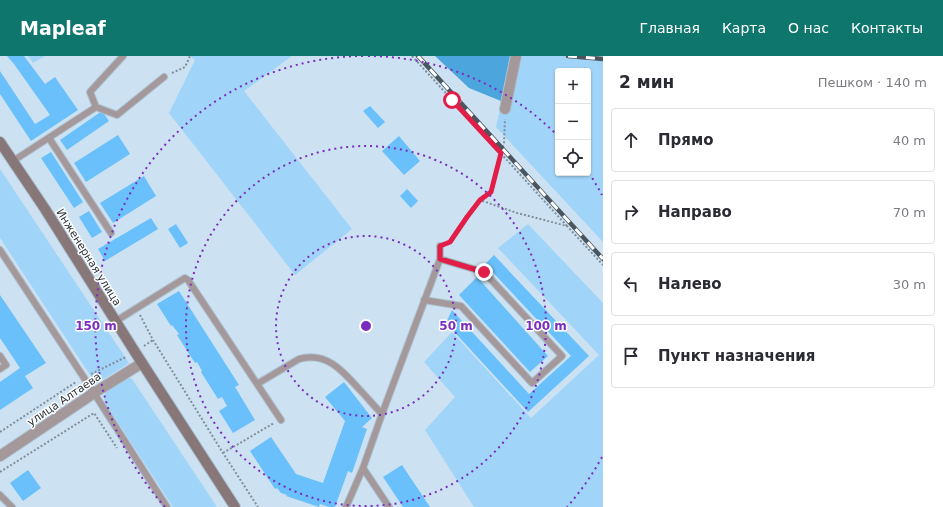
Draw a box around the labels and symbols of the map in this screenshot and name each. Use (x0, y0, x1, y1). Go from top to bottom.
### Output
route start (443, 91, 461, 109)
street label: Инженерная улица (53, 206, 124, 308)
route end (475, 263, 493, 281)
text: 150 m (75, 319, 117, 333)
centre of rings (359, 319, 373, 333)
text: 50 m (439, 319, 473, 333)
text: 100 m (525, 319, 567, 333)
street label: улица Алтаева (25, 370, 104, 429)

